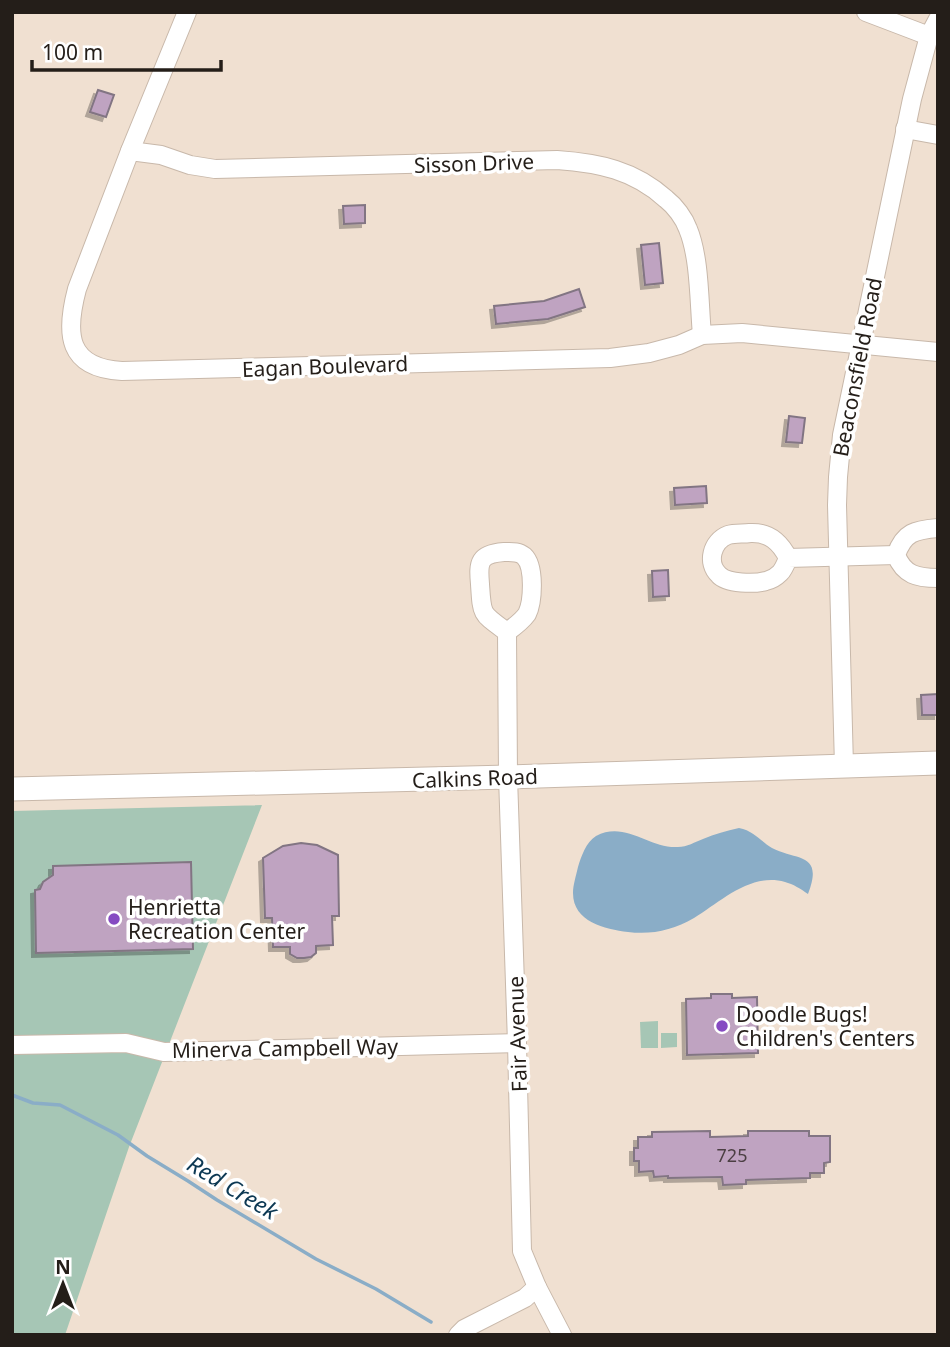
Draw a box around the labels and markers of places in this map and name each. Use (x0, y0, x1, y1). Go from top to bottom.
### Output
place label: Henrietta Recreation Center (128, 893, 306, 945)
marker: Henrietta Recreation Center (106, 911, 122, 927)
place label: Doodle Bugs! Children's Centers (736, 1000, 915, 1052)
marker: Doodle Bugs! Children's Centers (714, 1018, 730, 1034)

